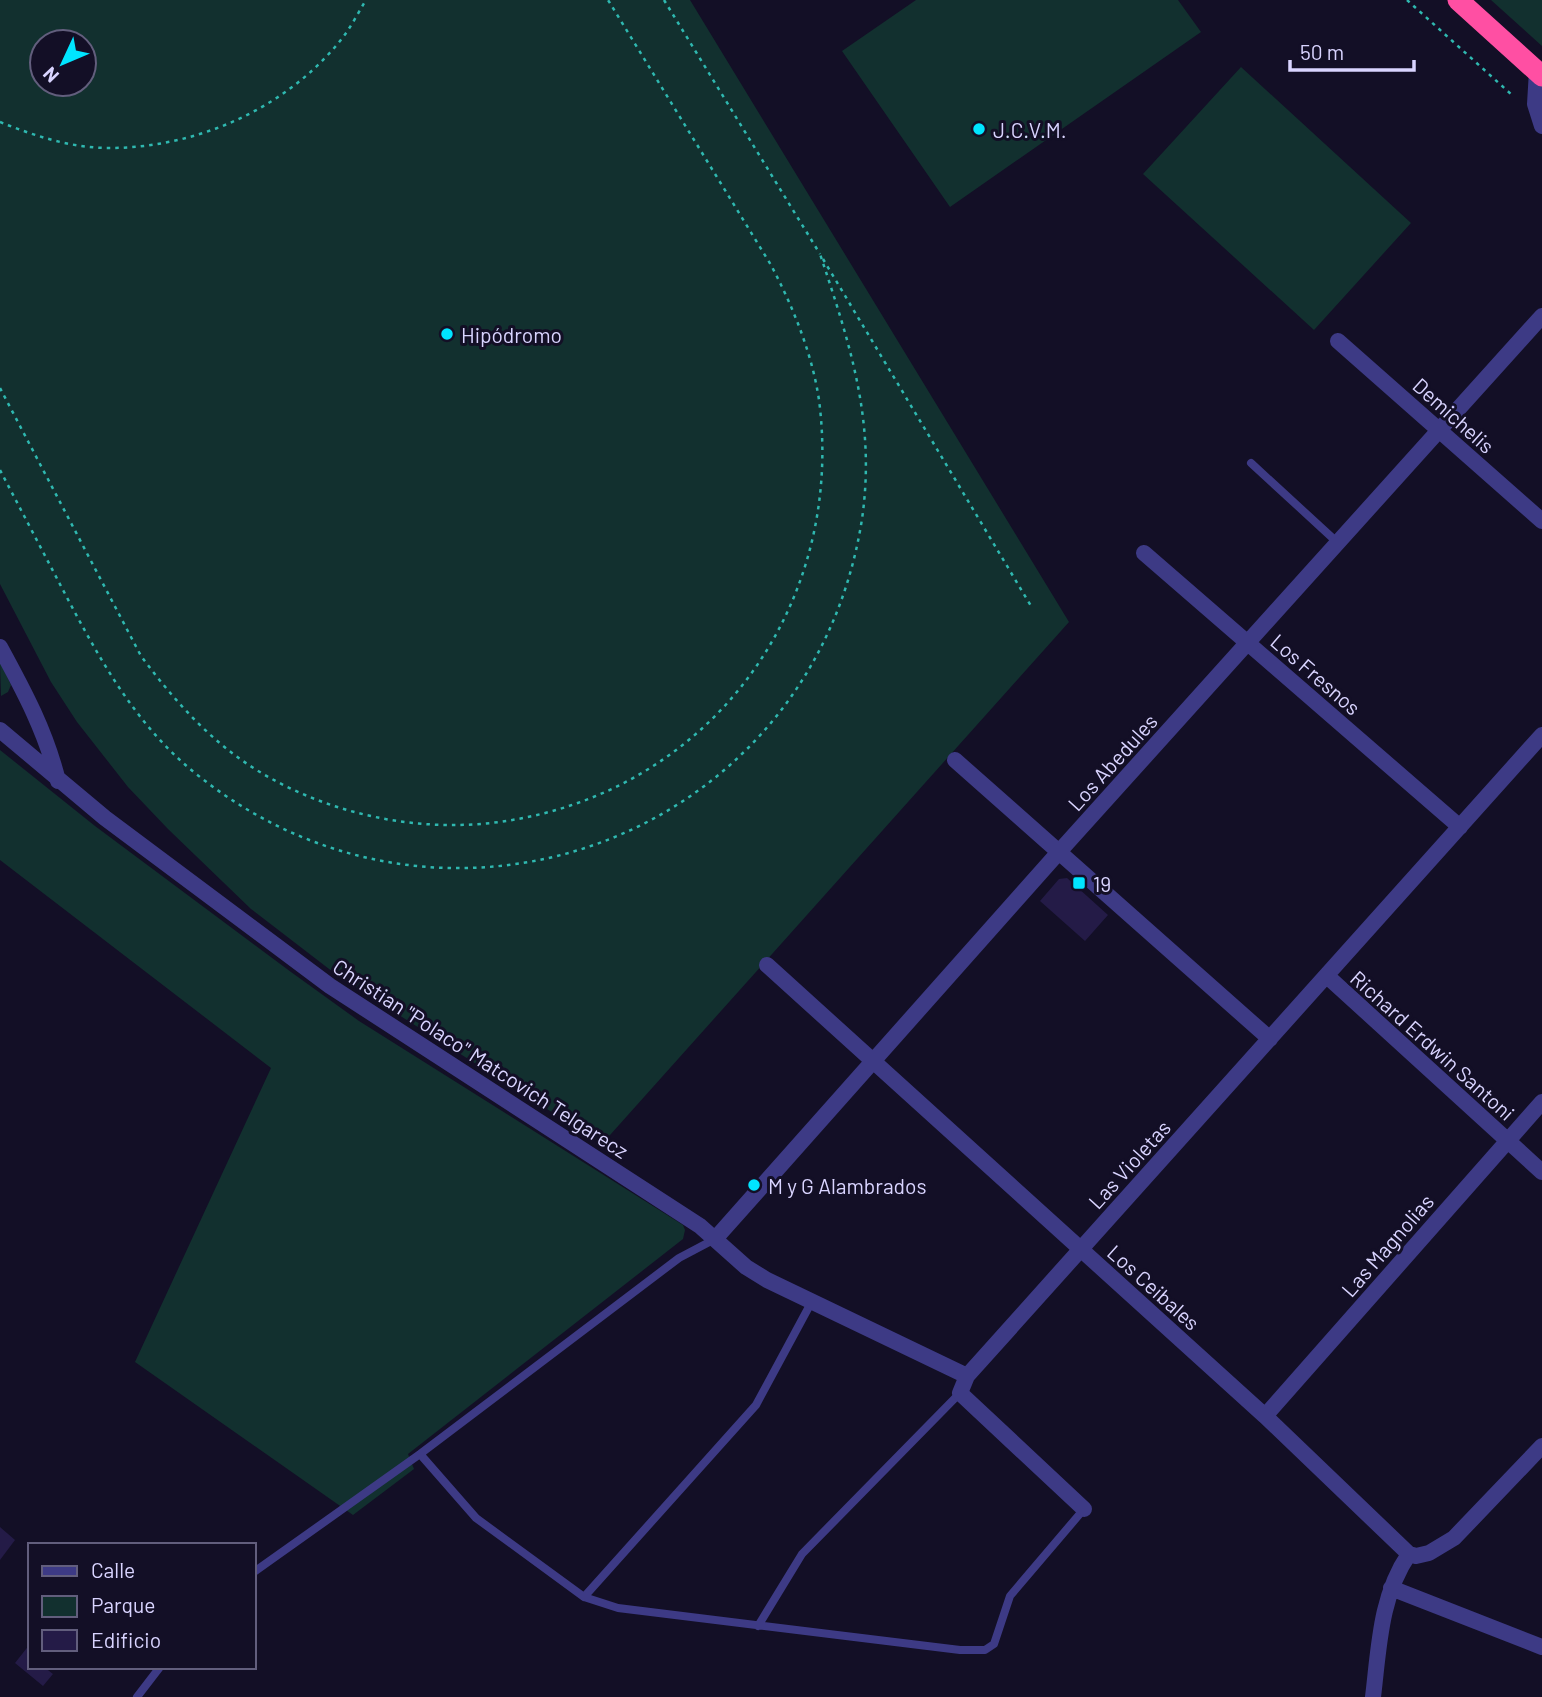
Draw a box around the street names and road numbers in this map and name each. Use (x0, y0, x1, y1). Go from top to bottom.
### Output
street label: Demichelis (1408, 372, 1500, 458)
street label: Los Fresnos (1266, 628, 1366, 720)
street label: Los Abedules (1062, 708, 1162, 816)
street label: Christian "Polaco" Matcovich Telgarecz (329, 953, 633, 1163)
street label: Richard Erdwin Santoni (1346, 965, 1520, 1125)
street label: Las Violetas (1083, 1115, 1175, 1213)
street label: Las Magnolias (1336, 1189, 1438, 1301)
street label: Los Ceibales (1103, 1239, 1205, 1335)

